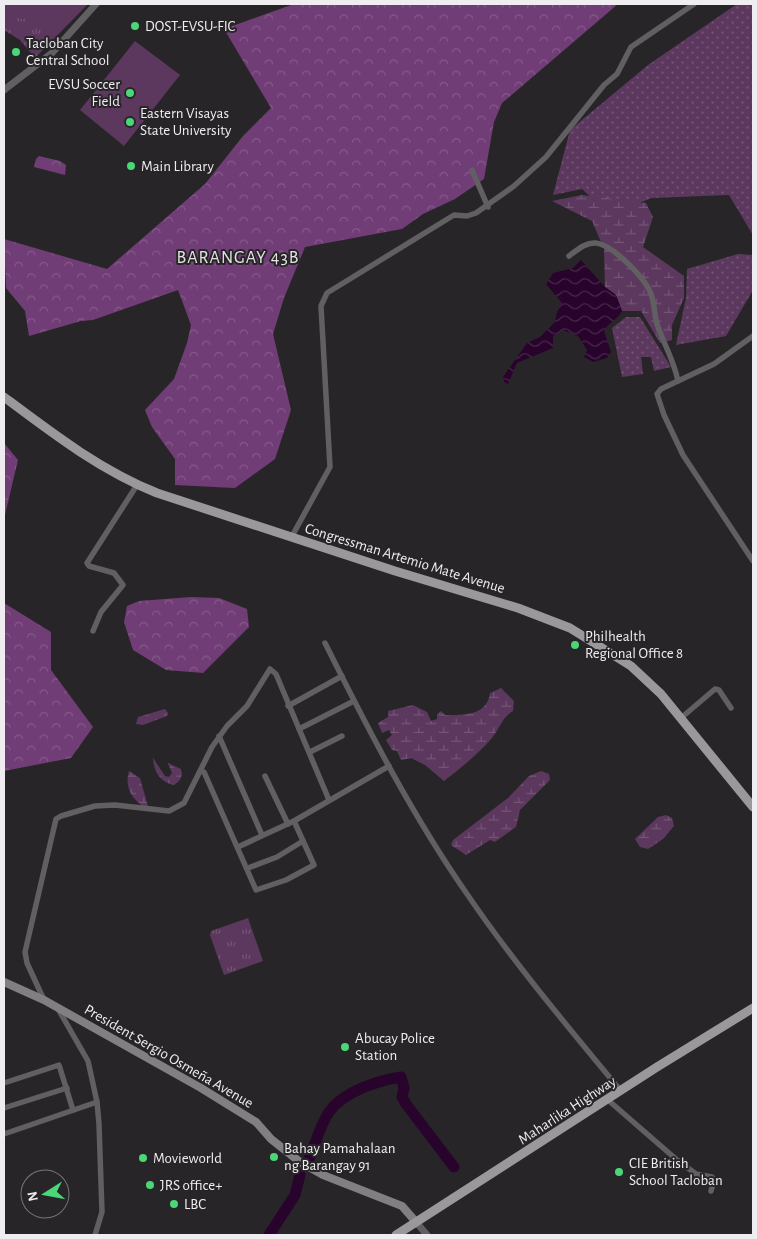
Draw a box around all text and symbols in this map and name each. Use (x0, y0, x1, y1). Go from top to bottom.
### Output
place label: DOST-EVSU-FIC (145, 19, 235, 34)
marker: DOST-EVSU-FIC (129, 20, 141, 32)
place label: Tacloban City Central School (26, 36, 110, 68)
marker: Tacloban City Central School (10, 46, 22, 58)
place label: EVSU Soccer Field (48, 77, 120, 109)
marker: EVSU Soccer Field (124, 87, 136, 99)
place label: Eastern Visayas State University (140, 106, 232, 138)
marker: Eastern Visayas State University (124, 116, 136, 128)
place label: Main Library (141, 159, 214, 174)
marker: Main Library (125, 160, 137, 172)
district label: BARANGAY 43B (176, 249, 300, 267)
street label: Congressman Artemio Mate Avenue (303, 521, 507, 596)
place label: Philhealth Regional Office 8 (585, 629, 683, 661)
marker: Philhealth Regional Office 8 (569, 639, 581, 651)
street label: President Sergio Osmeña Avenue (82, 1002, 256, 1111)
place label: Abucay Police Station (355, 1031, 435, 1063)
marker: Abucay Police Station (339, 1041, 351, 1053)
street label: Maharlika Highway (516, 1073, 619, 1147)
place label: Bahay Pamahalaan ng Barangay 91 (284, 1141, 395, 1173)
place label: Movieworld (153, 1151, 222, 1166)
marker: Bahay Pamahalaan ng Barangay 91 (268, 1151, 280, 1163)
marker: Movieworld (137, 1152, 149, 1164)
place label: CIE British School Tacloban (629, 1156, 723, 1188)
marker: CIE British School Tacloban (613, 1166, 625, 1178)
north arrow (20, 1169, 70, 1219)
place label: JRS office+ (160, 1178, 222, 1193)
marker: JRS office+ (144, 1179, 156, 1191)
text: N (25, 1190, 41, 1202)
place label: LBC (184, 1197, 206, 1212)
marker: LBC (168, 1198, 180, 1210)

